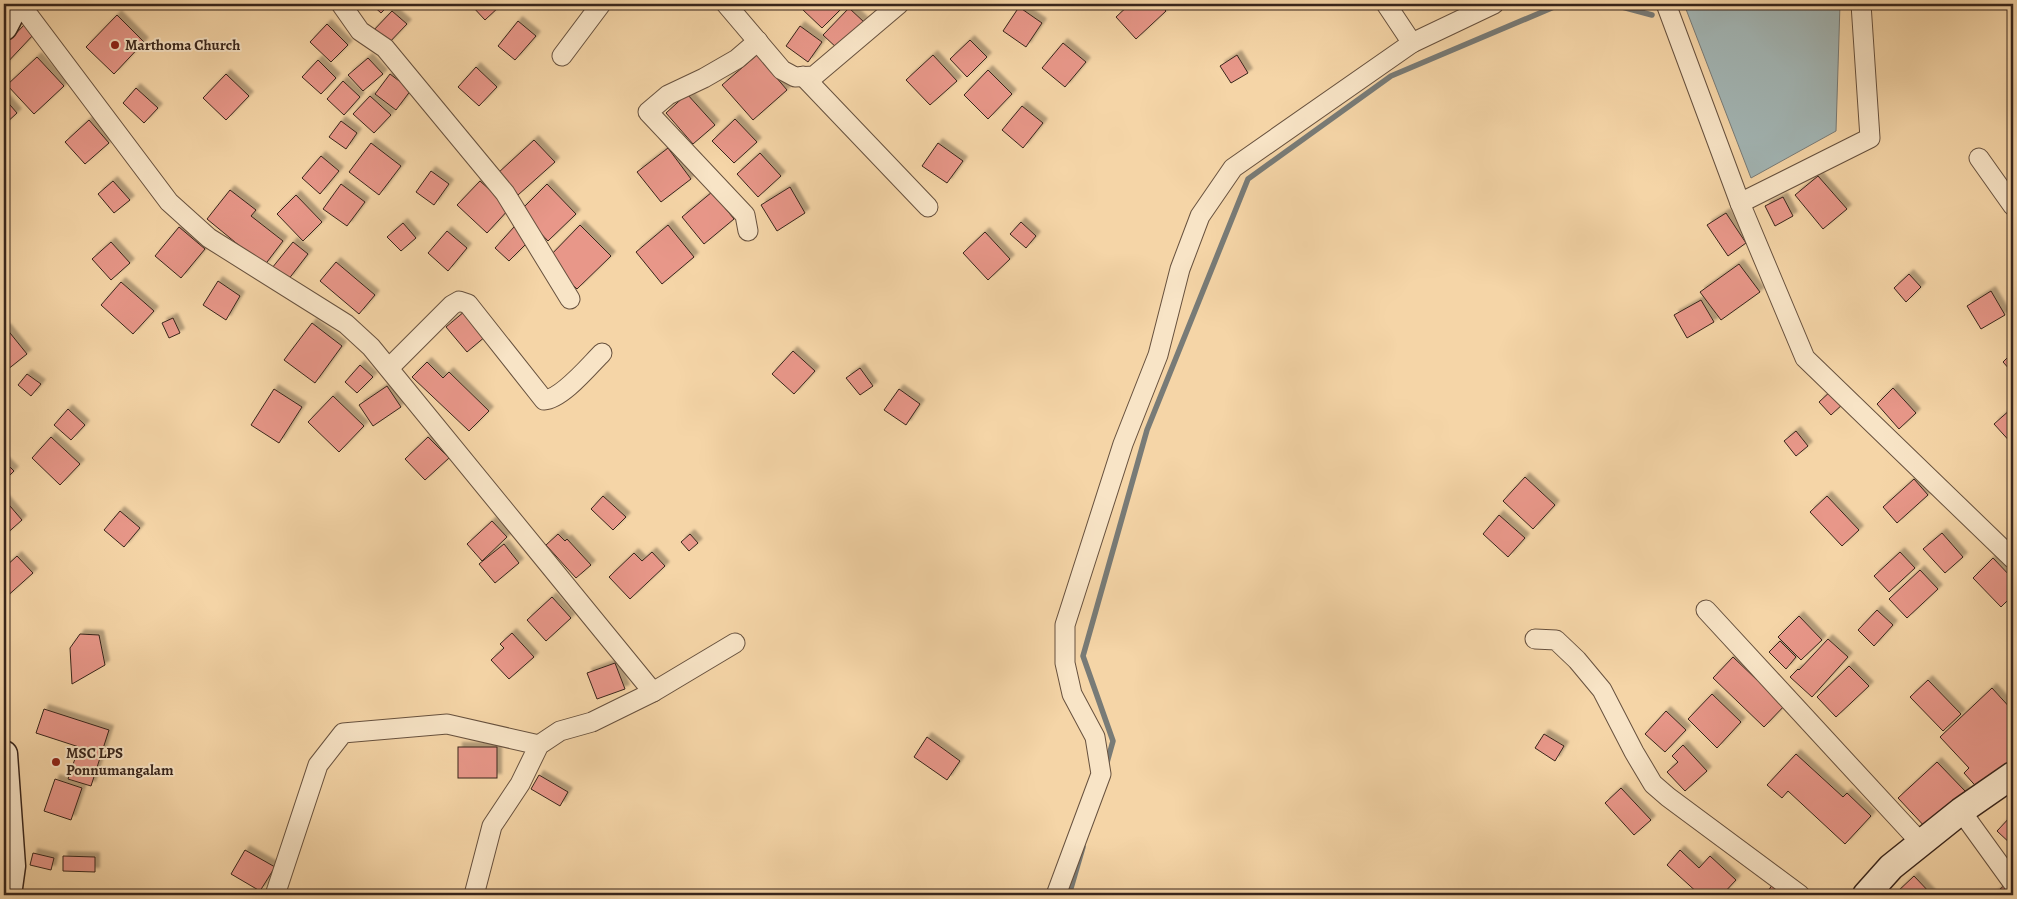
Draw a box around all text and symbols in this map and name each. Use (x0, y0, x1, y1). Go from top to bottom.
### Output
place label: Marthoma Church (125, 35, 240, 55)
marker: Marthoma Church (109, 39, 121, 51)
place label: MSC LPS Ponnumangalam (66, 743, 174, 780)
marker: MSC LPS Ponnumangalam (50, 756, 62, 768)

